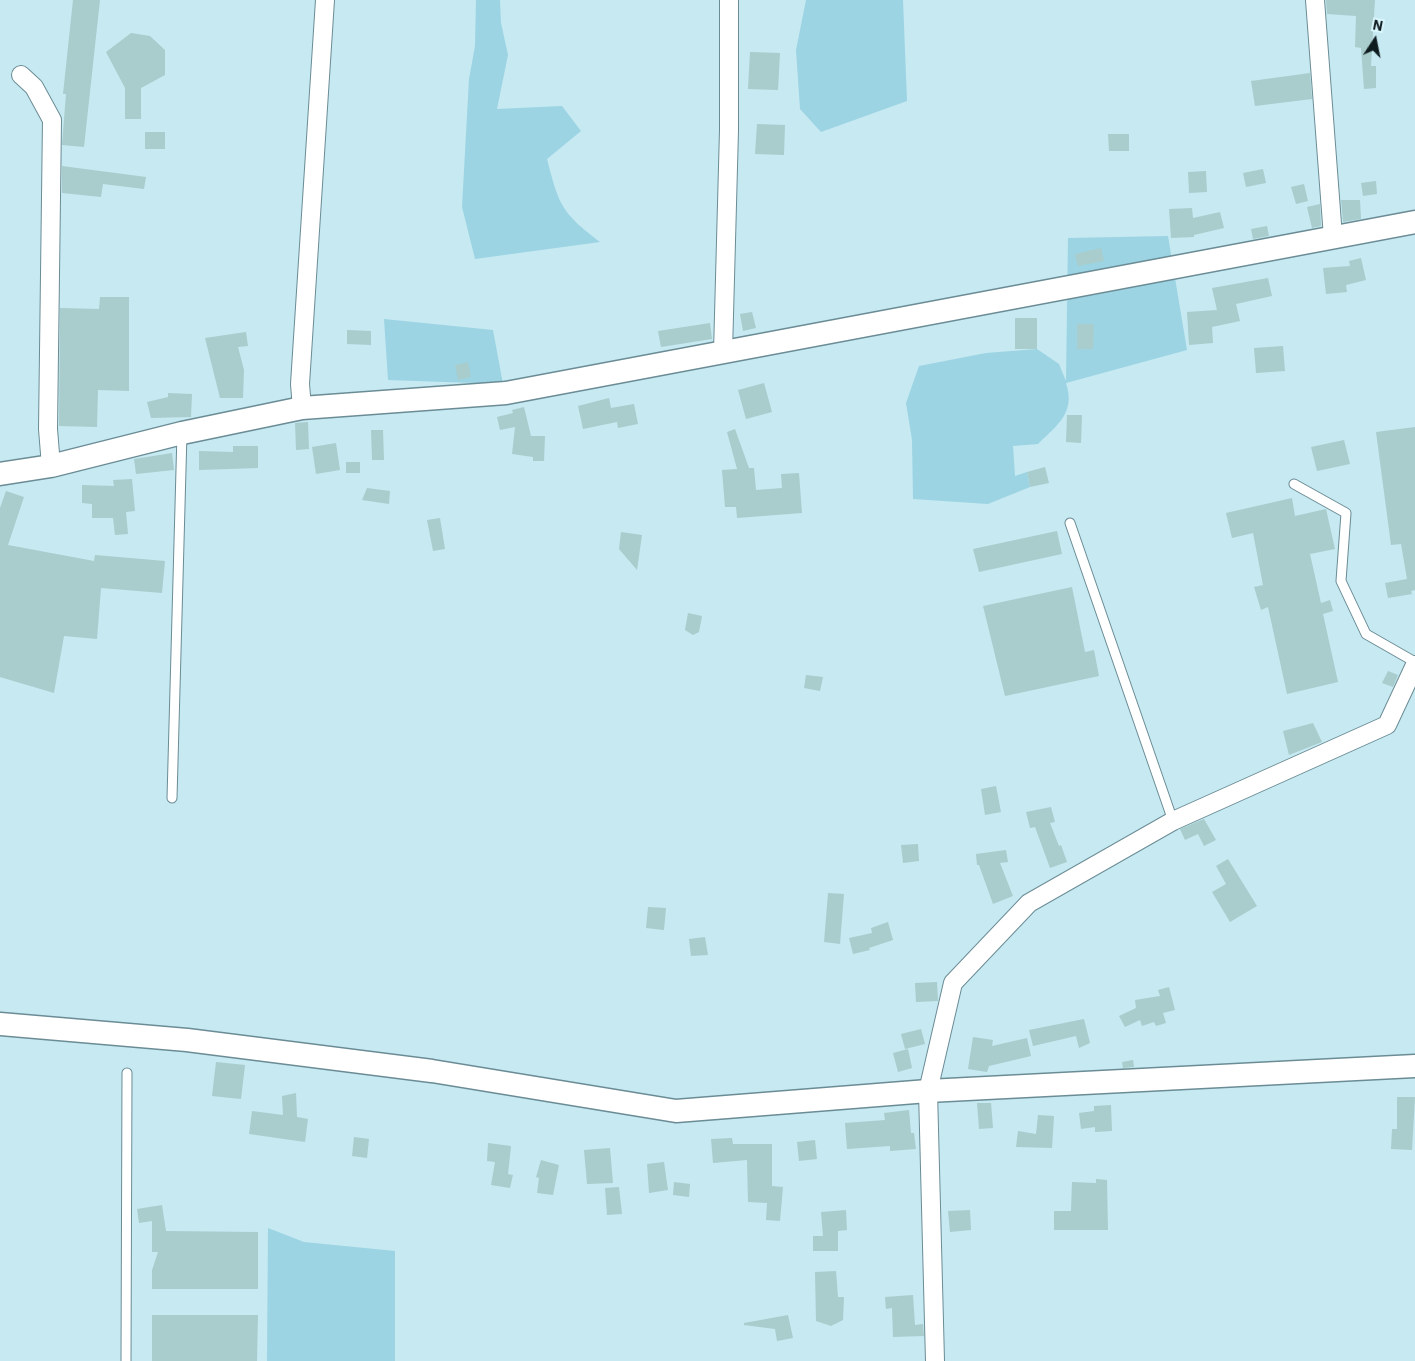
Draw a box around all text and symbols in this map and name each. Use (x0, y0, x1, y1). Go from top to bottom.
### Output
north arrow (1350, 15, 1400, 65)
text: N (1371, 15, 1385, 35)

